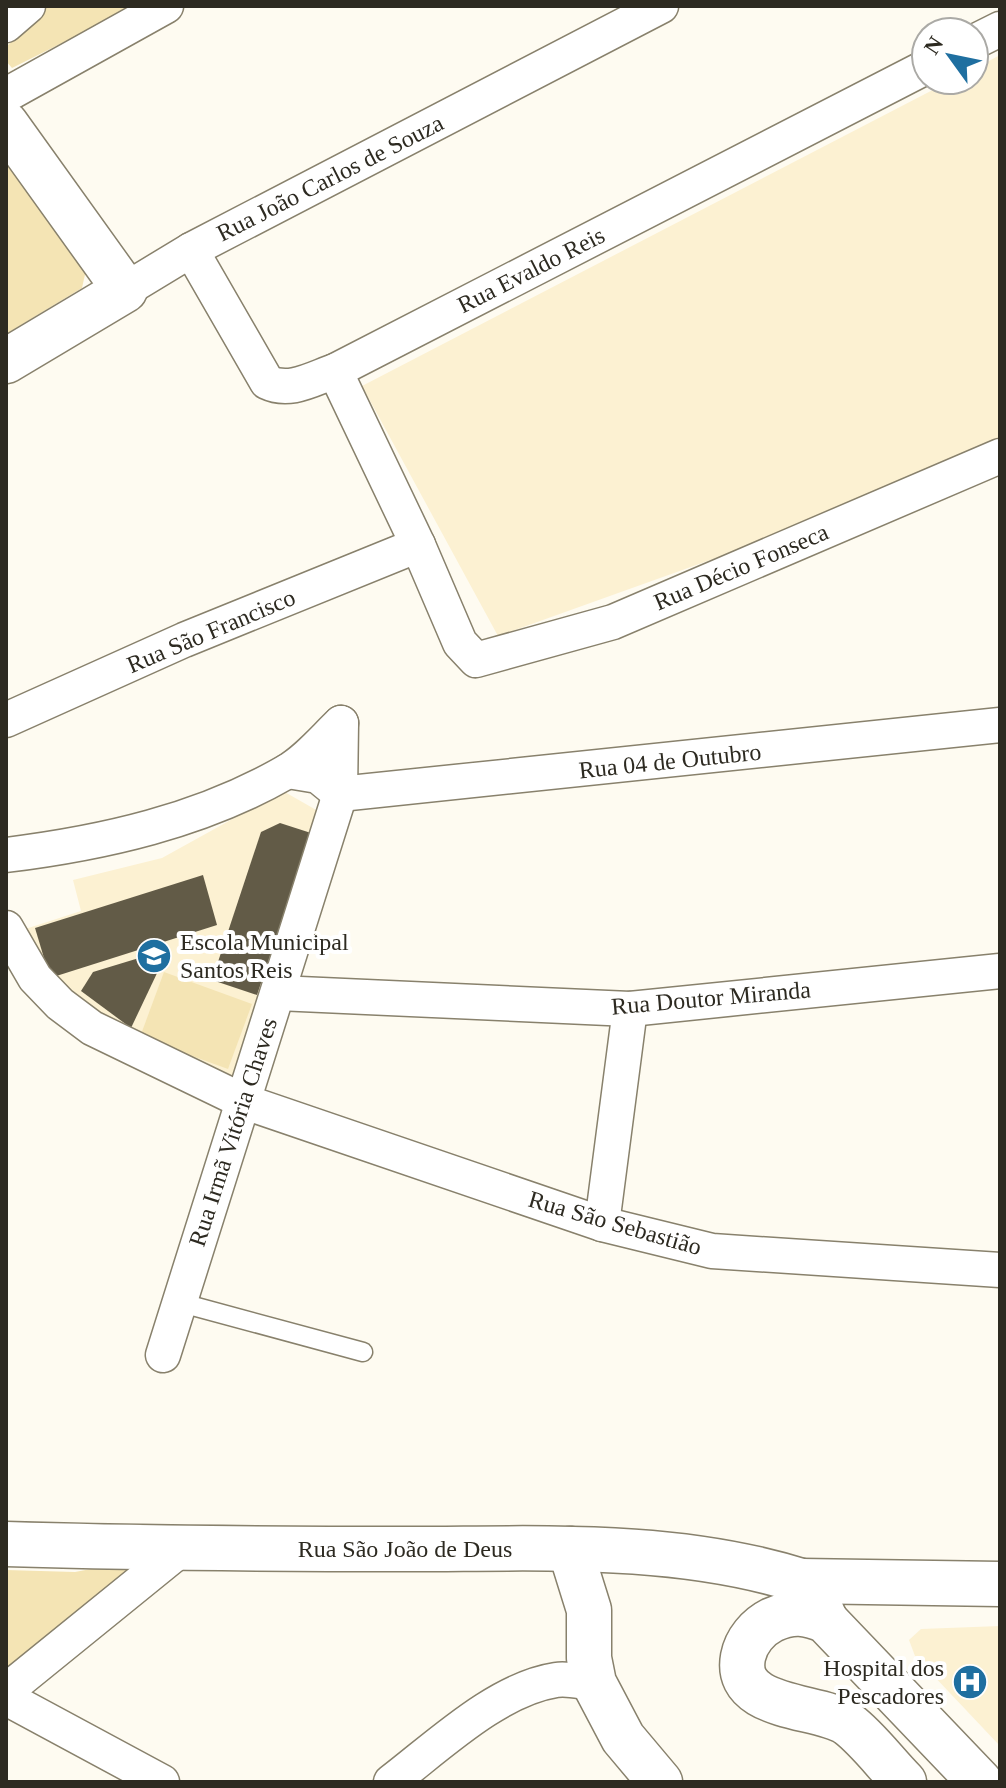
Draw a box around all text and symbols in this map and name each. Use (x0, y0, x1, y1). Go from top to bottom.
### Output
north arrow (910, 16, 990, 96)
text: N (919, 32, 949, 59)
street label: Rua João Carlos de Souza (212, 109, 448, 246)
street label: Rua Evaldo Reis (453, 222, 609, 318)
street label: Rua Décio Fonseca (650, 518, 832, 615)
street label: Rua São Francisco (123, 584, 299, 678)
street label: Rua 04 de Outubro (577, 738, 763, 784)
place label: Escola Municipal Santos Reis (180, 929, 349, 983)
school or university icon: Escola Municipal Santos Reis (135, 937, 173, 975)
street label: Rua Doutor Miranda (610, 976, 812, 1020)
street label: Rua Irmã Vitória Chaves (184, 1014, 282, 1250)
street label: Rua São Sebastião (526, 1186, 704, 1260)
street label: Rua São João de Deus (298, 1536, 512, 1562)
place label: Hospital dos Pescadores (823, 1655, 944, 1709)
hospital icon: Hospital dos Pescadores (951, 1663, 989, 1701)

